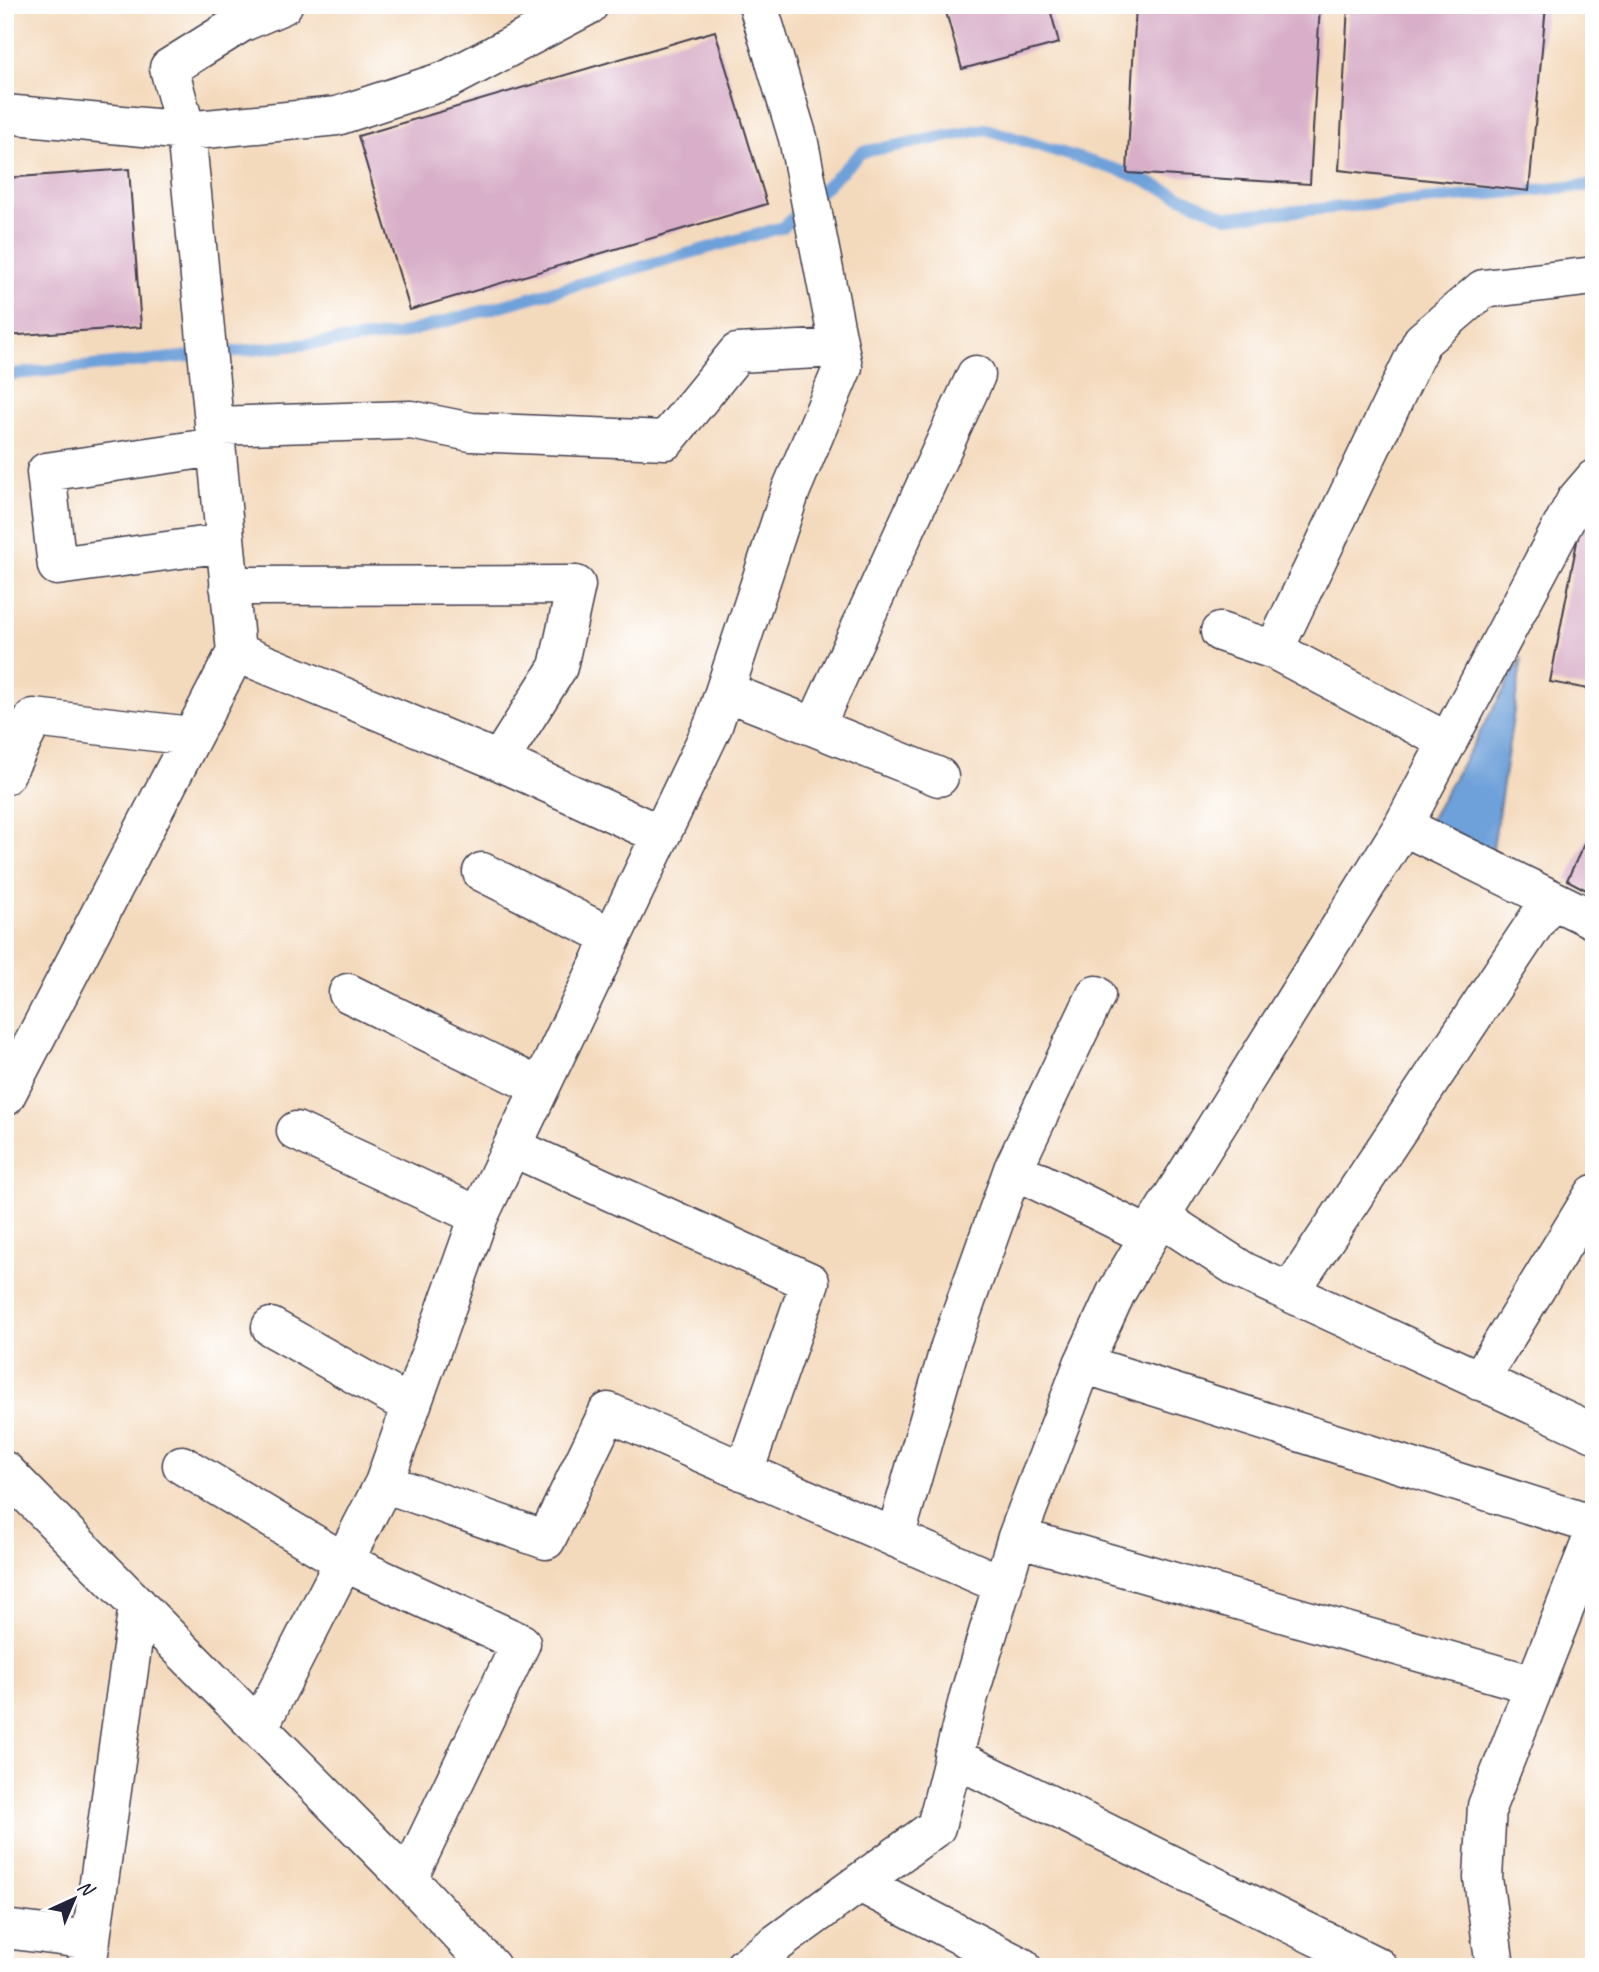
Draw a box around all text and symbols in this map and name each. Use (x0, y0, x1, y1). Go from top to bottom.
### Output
north arrow (38, 1864, 108, 1934)
text: N (73, 1875, 100, 1902)

